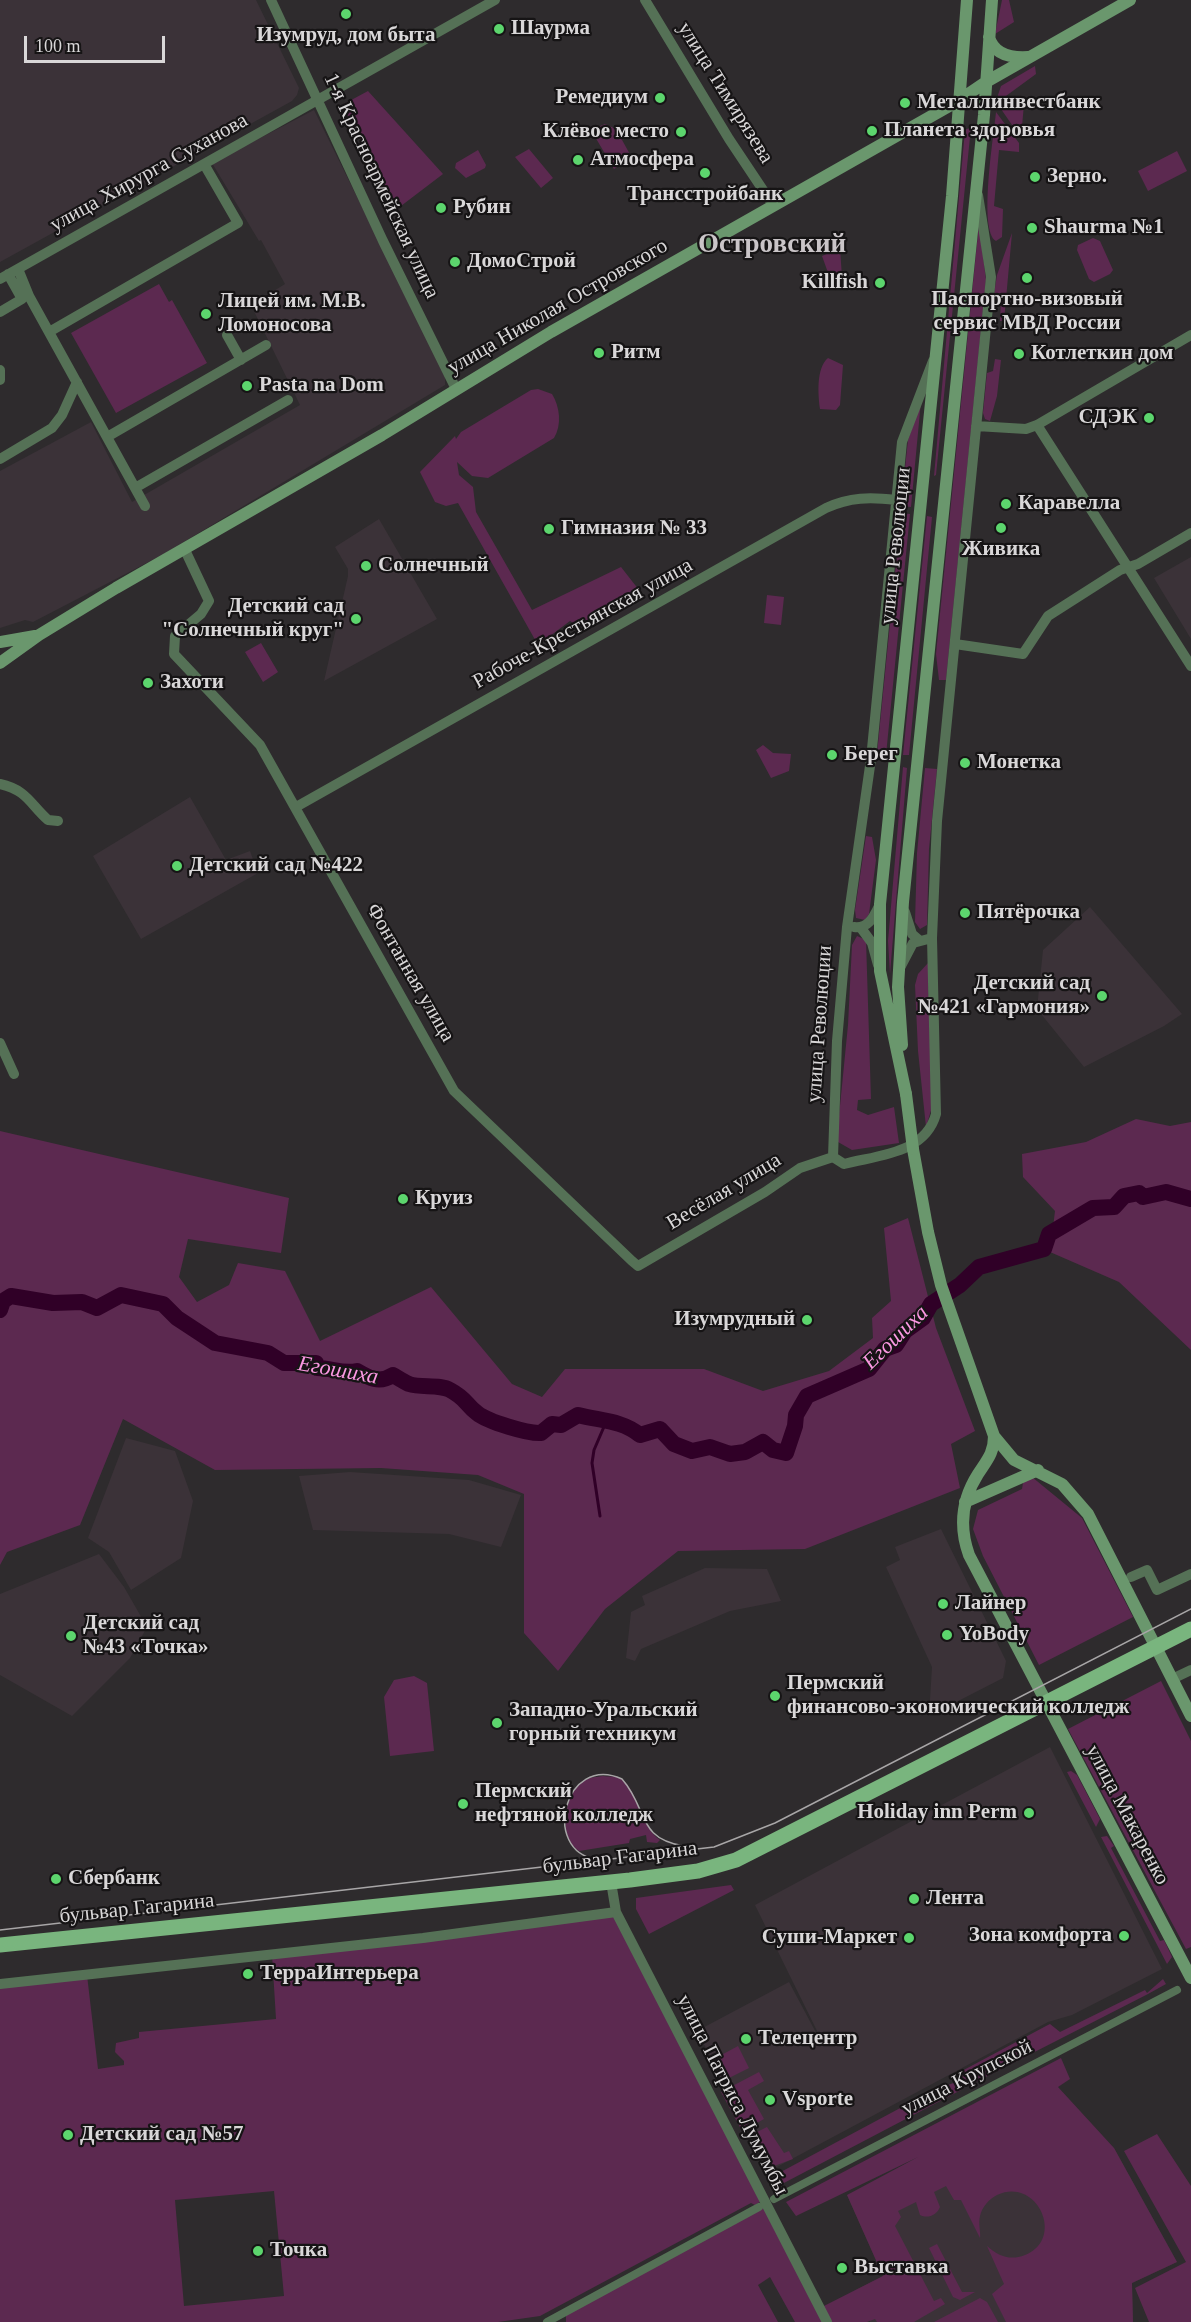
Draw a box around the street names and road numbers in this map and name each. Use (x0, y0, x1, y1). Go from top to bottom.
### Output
street label: улица Тимирязева (671, 18, 779, 168)
street label: 1-я Красноармейская улица (318, 69, 444, 303)
street label: улица Хирурга Суханова (46, 108, 252, 238)
street label: улица Николая Островского (444, 234, 672, 380)
street label: улица Революции (875, 466, 917, 626)
street label: Рабоче-Крестьянская улица (469, 553, 697, 695)
street label: Фонтанная улица (360, 899, 460, 1047)
street label: улица Революции (802, 944, 838, 1104)
street label: Весёлая улица (662, 1148, 786, 1236)
street label: улица Макаренко (1079, 1741, 1175, 1889)
street label: бульвар Гагарина (541, 1836, 699, 1880)
street label: бульвар Гагарина (58, 1888, 216, 1930)
street label: улица Патриса Лумумбы (670, 1990, 794, 2200)
street label: улица Крупской (897, 2034, 1037, 2122)

